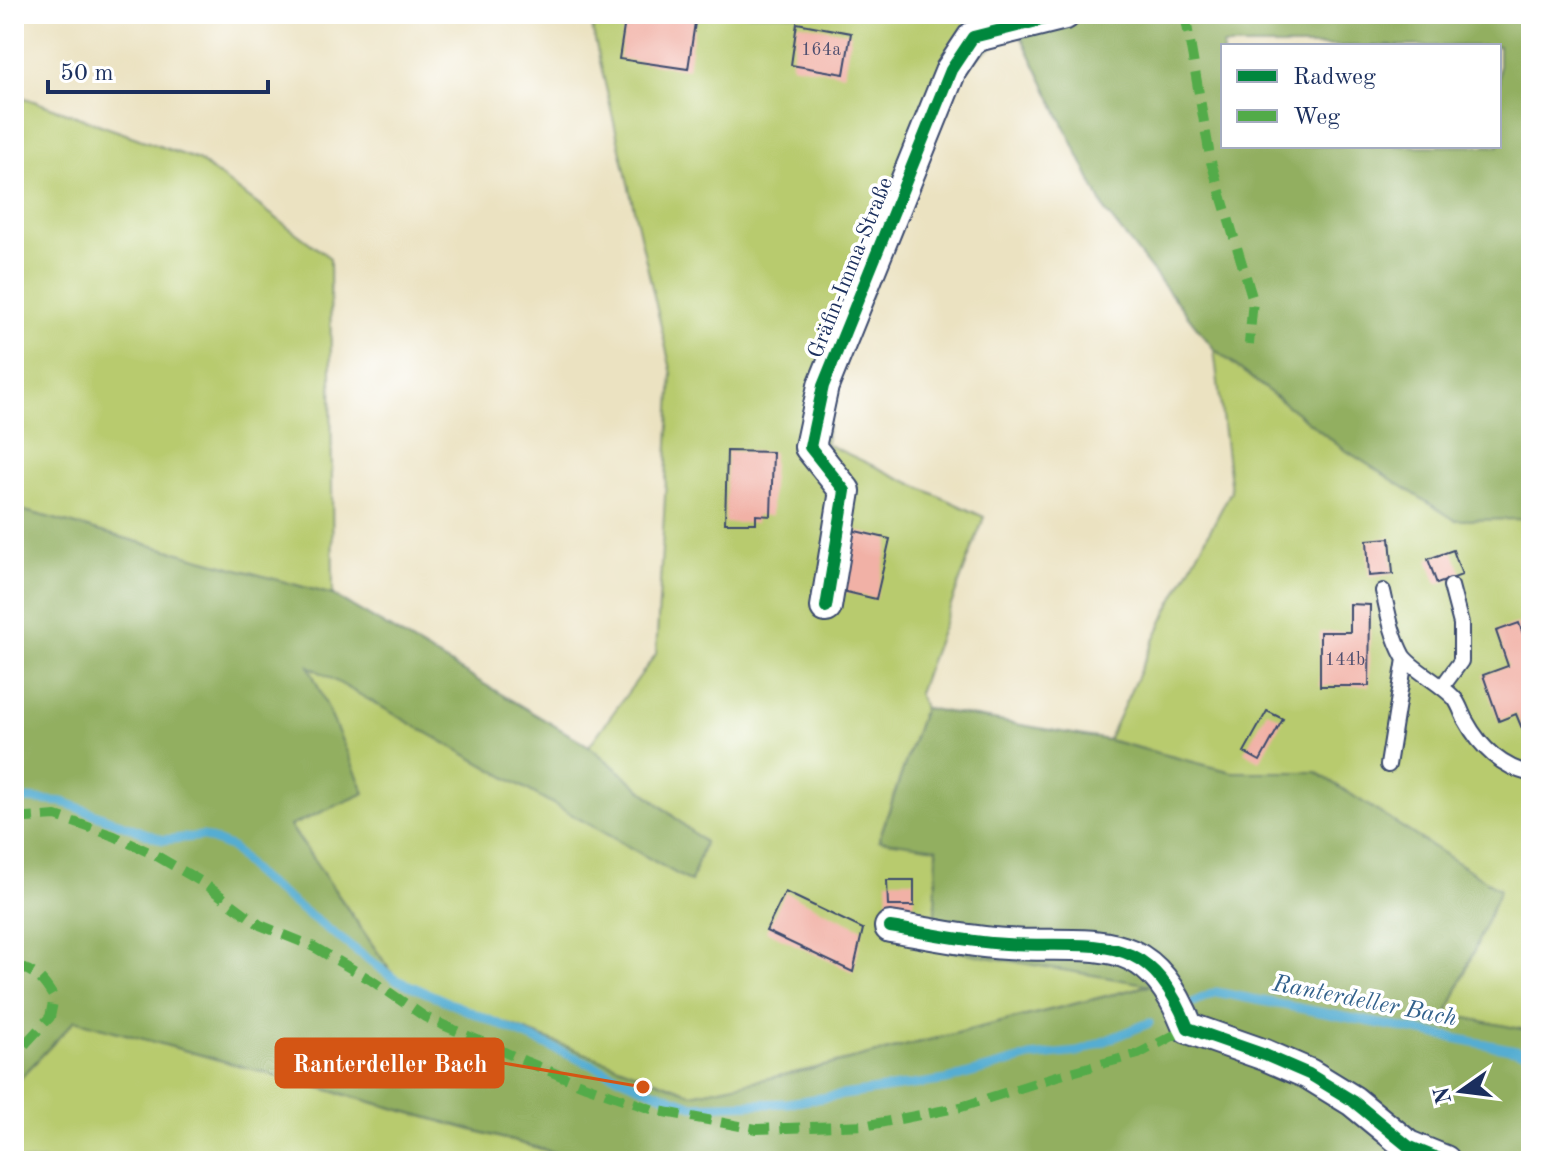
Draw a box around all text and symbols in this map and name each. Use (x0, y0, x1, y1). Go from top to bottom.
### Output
house number: 164a (801, 41, 841, 59)
scale bar (48, 44, 268, 94)
legend (1221, 44, 1501, 148)
text: 50 m (60, 62, 114, 86)
text: Radweg (1293, 66, 1376, 90)
text: Weg (1293, 106, 1340, 130)
street label: Gräfin-Imma-Straße (805, 174, 897, 361)
house number: 144b (1325, 651, 1365, 669)
water label: Ranterdeller Bach (1270, 972, 1459, 1032)
callout: Ranterdeller Bach (276, 1039, 503, 1087)
north arrow (1421, 1051, 1501, 1131)
text: Ranterdeller Bach (293, 1054, 487, 1078)
text: N (1431, 1084, 1456, 1106)

